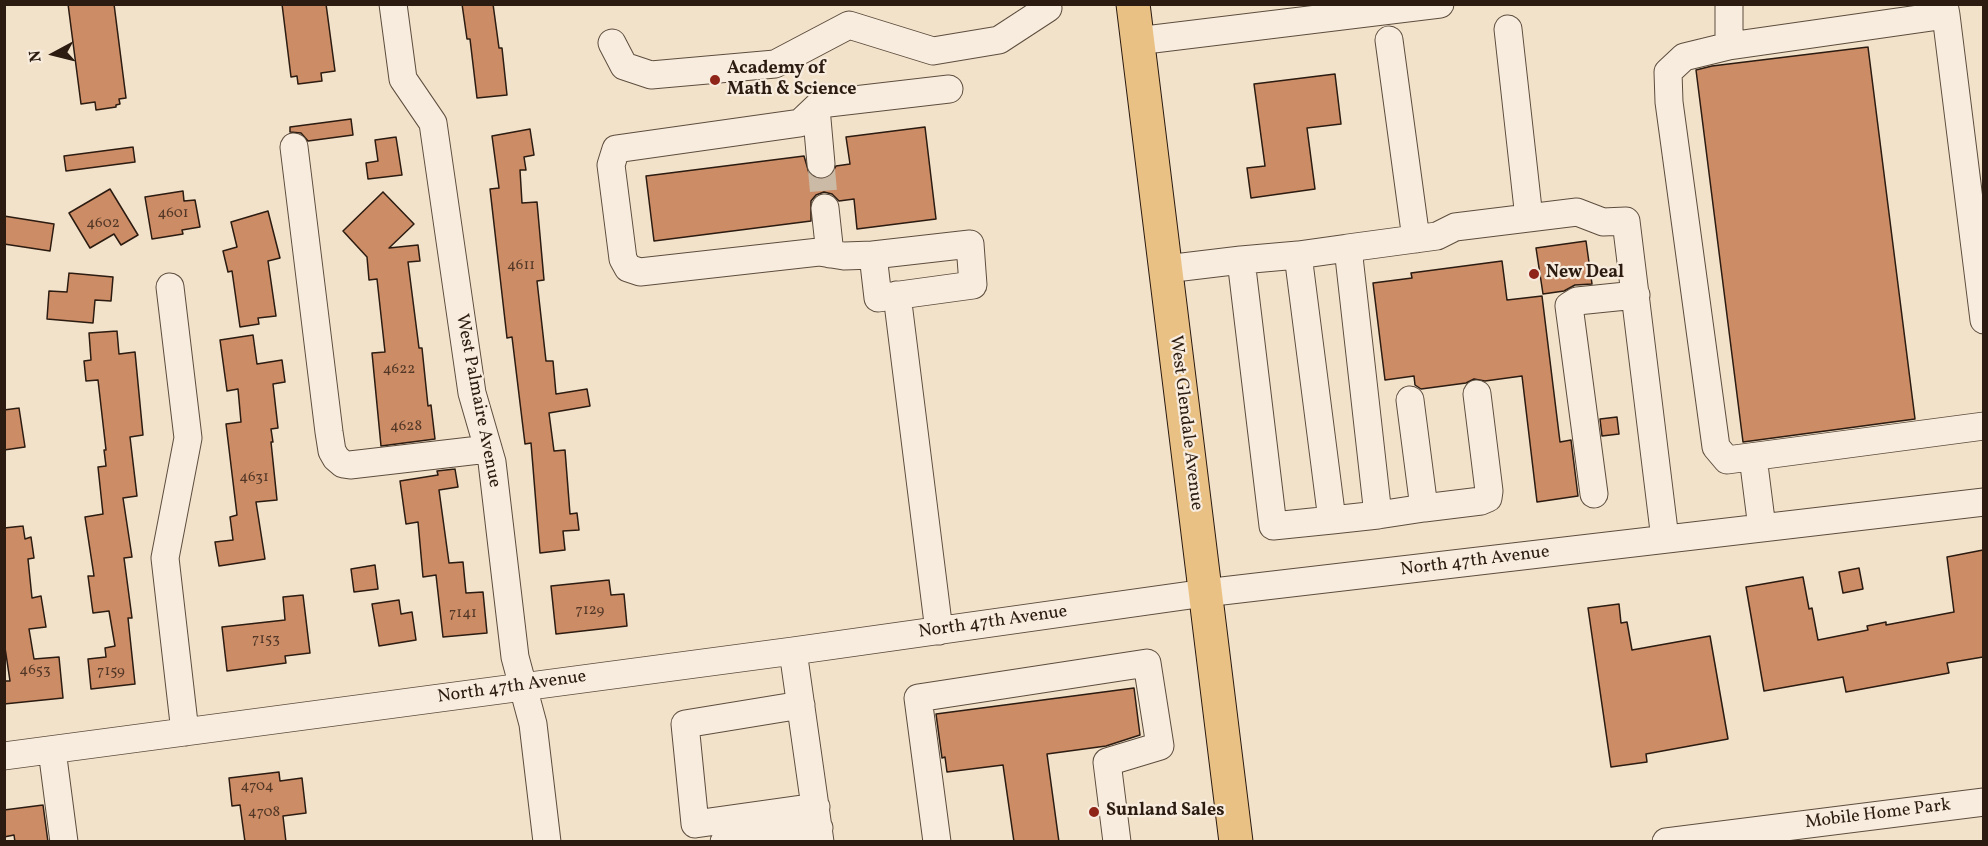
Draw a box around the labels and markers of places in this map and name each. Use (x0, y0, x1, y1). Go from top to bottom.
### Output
place label: Academy of Math & Science (727, 59, 856, 101)
marker: Academy of Math & Science (708, 73, 722, 87)
place label: New Deal (1546, 263, 1624, 285)
marker: New Deal (1527, 267, 1541, 281)
place label: Sunland Sales (1106, 801, 1224, 823)
marker: Sunland Sales (1087, 805, 1101, 819)

